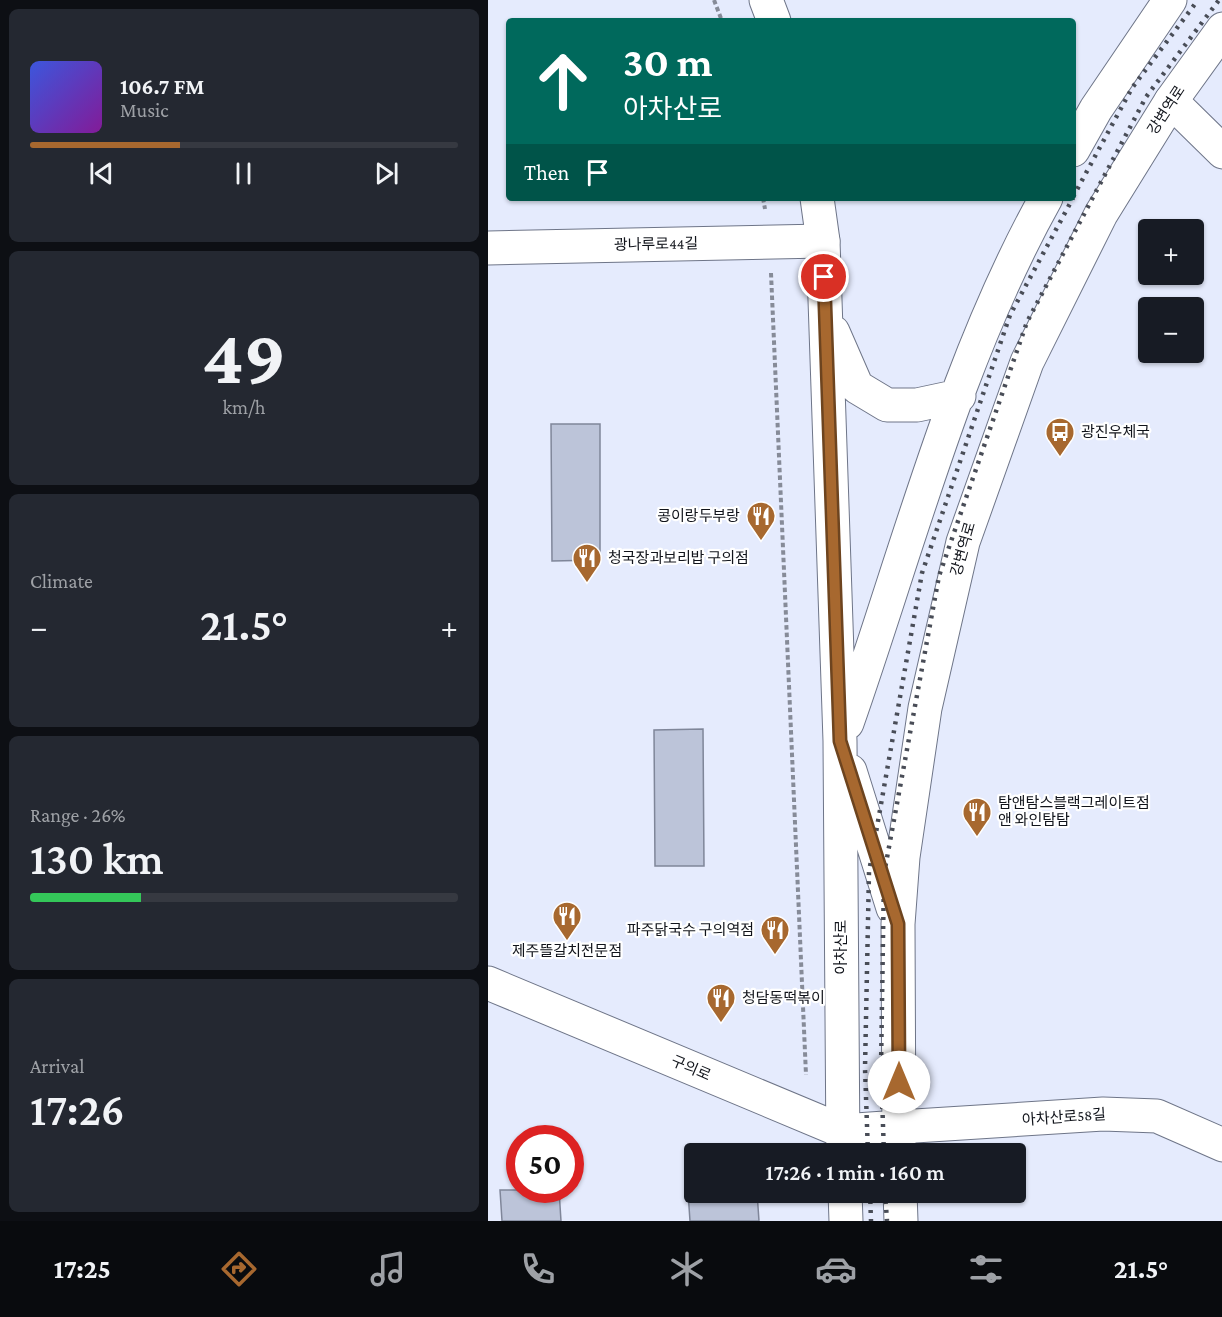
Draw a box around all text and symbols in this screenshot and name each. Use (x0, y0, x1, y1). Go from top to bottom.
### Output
text: 30 m (623, 38, 713, 85)
icon: ahead (524, 42, 602, 120)
text: 106.7 FM (120, 74, 204, 99)
street label: 강변역로 (1144, 82, 1188, 138)
text: 아차산로 (623, 94, 722, 124)
text: Music (120, 99, 169, 121)
icon: arrive (581, 156, 614, 189)
icon: previous (85, 157, 118, 190)
icon: pause (227, 157, 260, 190)
icon: next (370, 157, 403, 190)
text: Then (524, 160, 569, 185)
map controls (1138, 219, 1204, 363)
button: + (1138, 219, 1204, 285)
street label: 광나루로44길 (614, 235, 698, 253)
pin (798, 251, 849, 302)
icon: arrive (807, 260, 840, 293)
button: − (1138, 297, 1204, 363)
text: 49 (202, 313, 286, 400)
text: km/h (222, 396, 266, 418)
bus stop icon: 광진우체국 (1044, 416, 1076, 458)
place label: 광진우체국 (1081, 424, 1150, 440)
restaurant icon: 콩이랑두부랑 (745, 500, 777, 542)
place label: 콩이랑두부랑 (657, 508, 740, 524)
street label: 강변역로 (948, 520, 978, 578)
restaurant icon: 청국장과보리밥 구의점 (571, 542, 603, 584)
place label: 청국장과보리밥 구의점 (608, 550, 749, 566)
text: Climate (30, 570, 93, 592)
text: 21.5° (200, 600, 288, 650)
text: − (30, 608, 47, 645)
text: + (441, 608, 458, 645)
place label: 탐앤탐스블랙그레이트점 앤 와인탐탐 (998, 795, 1150, 828)
restaurant icon: 탐앤탐스블랙그레이트점 앤 와인탐탐 (961, 796, 993, 838)
text: Range · 26% (30, 804, 126, 826)
text: 130 km (30, 834, 164, 884)
restaurant icon: 제주뜰갈치전문점 (551, 900, 583, 942)
restaurant icon: 파주닭국수 구의역점 (759, 914, 791, 956)
street label: 아차산로 (833, 919, 849, 975)
place label: 파주닭국수 구의역점 (627, 922, 754, 938)
place label: 제주뜰갈치전문점 (512, 943, 622, 959)
restaurant icon: 청담동떡볶이 (705, 982, 737, 1024)
place label: 청담동떡볶이 (742, 990, 825, 1006)
position arrow (867, 1050, 931, 1114)
street label: 구의로 (669, 1053, 713, 1083)
text: Arrival (30, 1055, 84, 1077)
text: 17:26 (30, 1085, 125, 1135)
street label: 아차산로58길 (1021, 1106, 1107, 1128)
speed limit sign: 50 (506, 1125, 584, 1203)
text: 17:26 · 1 min · 160 m (766, 1160, 944, 1185)
icon: directions (218, 1248, 260, 1290)
icon: music (367, 1248, 409, 1290)
icon: phone (517, 1248, 559, 1290)
icon: climate (666, 1248, 708, 1290)
icon: car (815, 1248, 857, 1290)
icon: filters (965, 1248, 1007, 1290)
text: 17:25 (54, 1254, 111, 1284)
text: 21.5° (1114, 1254, 1168, 1284)

